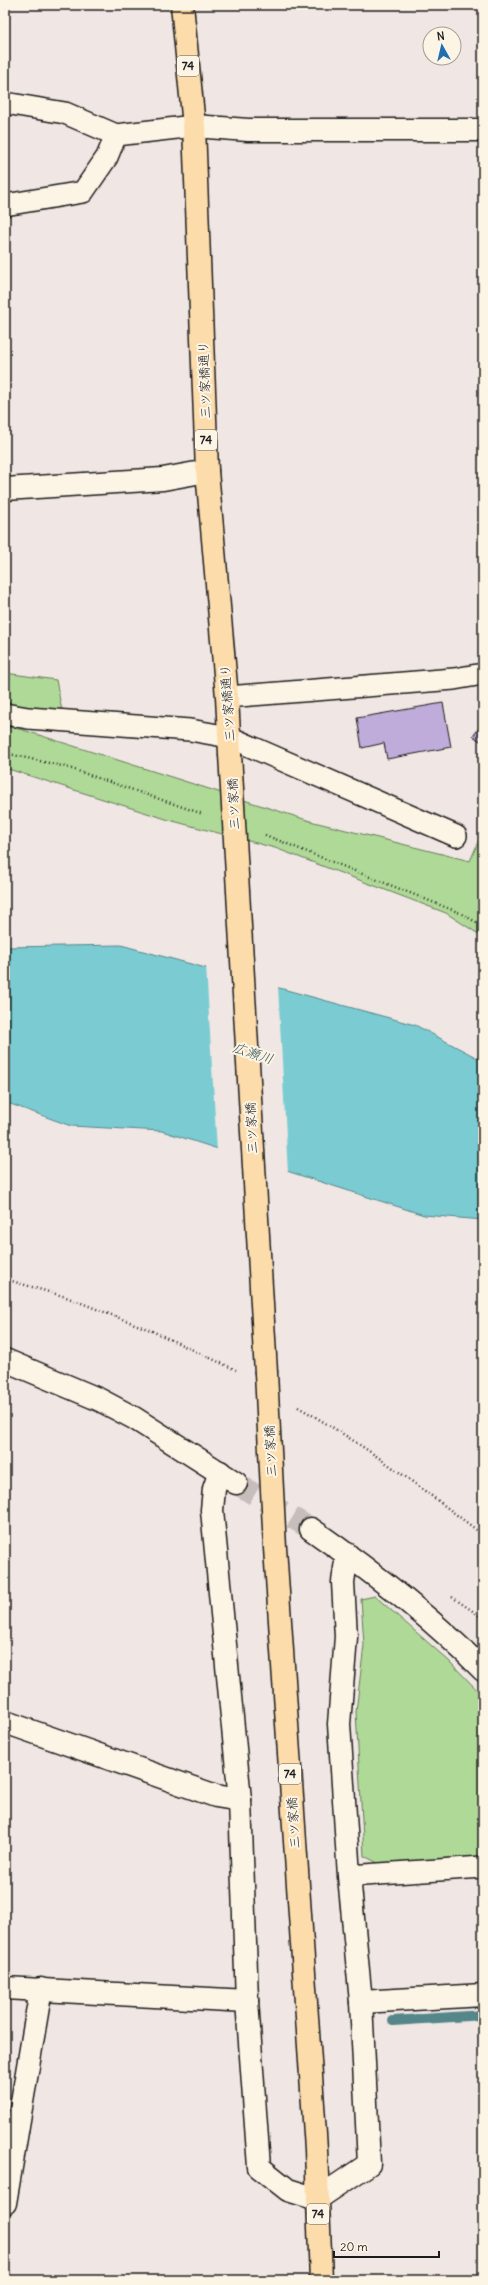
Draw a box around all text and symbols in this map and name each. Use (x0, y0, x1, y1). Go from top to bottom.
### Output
north arrow (422, 26, 462, 66)
text: N (436, 29, 445, 44)
road number: 74 (177, 56, 199, 76)
street label: 三ツ家橋通り (195, 341, 214, 419)
road number: 74 (195, 430, 217, 450)
street label: 三ツ家橋通り (216, 663, 239, 742)
street label: 三ツ家橋 (224, 778, 243, 830)
water label: 広瀬川 (230, 1038, 276, 1068)
street label: 三ツ家橋 (242, 1102, 261, 1154)
street label: 三ツ家橋 (261, 1425, 280, 1477)
road number: 74 (279, 1764, 301, 1784)
street label: 三ツ家橋 (283, 1796, 304, 1850)
road number: 74 (307, 2204, 329, 2224)
scale bar (334, 2233, 439, 2259)
text: 20 m (340, 2239, 368, 2254)

